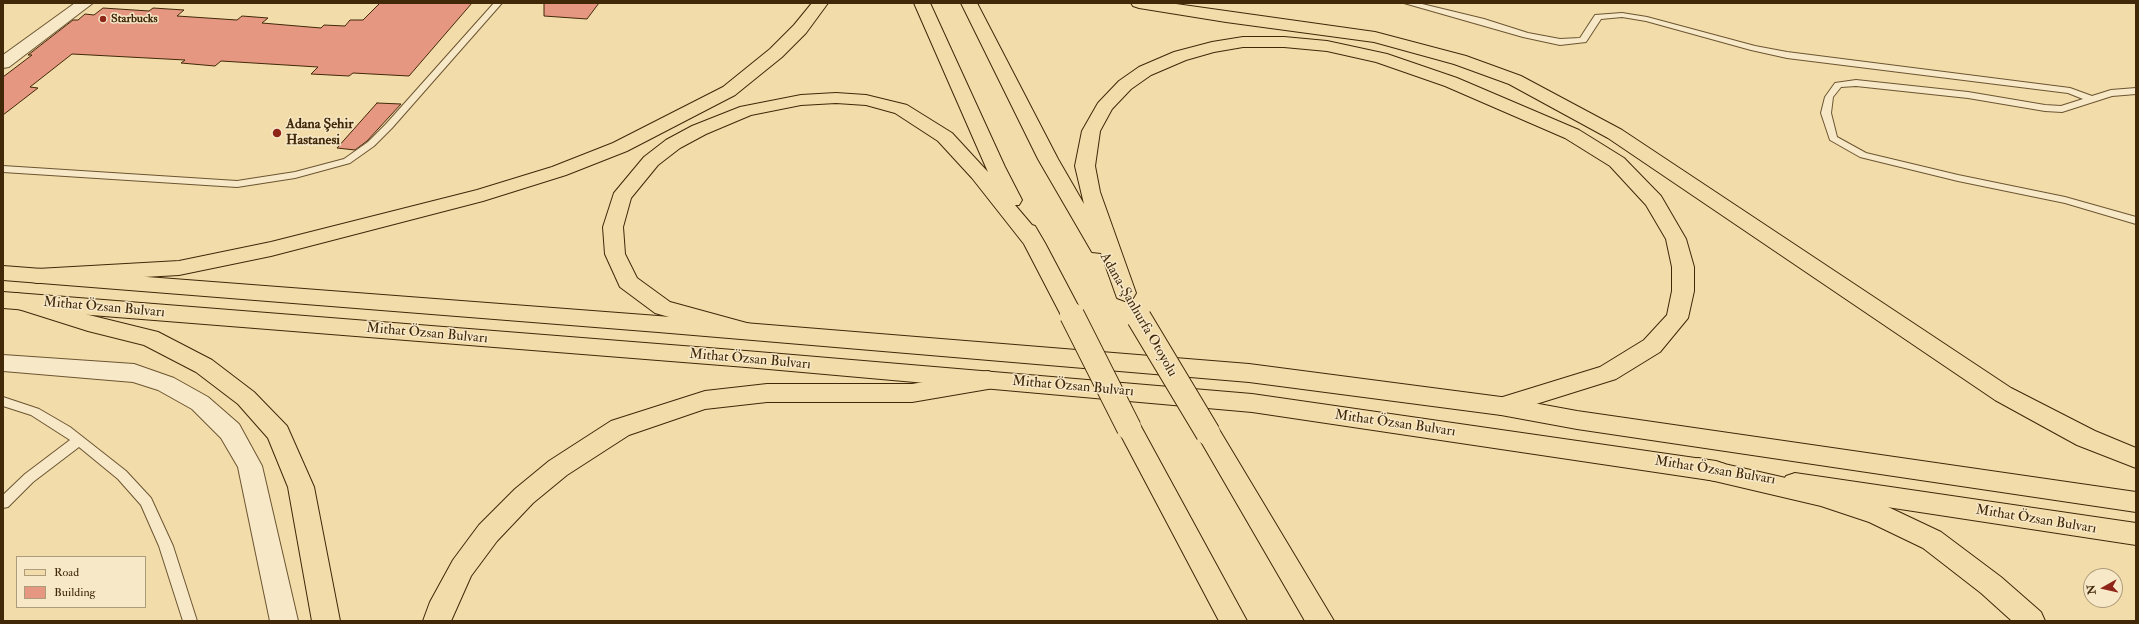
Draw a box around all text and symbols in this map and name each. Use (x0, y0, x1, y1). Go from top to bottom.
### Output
place label: Starbucks (111, 12, 158, 26)
marker: Starbucks (98, 14, 108, 24)
place label: Adana Şehir Hastanesi (286, 117, 353, 150)
marker: Adana Şehir Hastanesi (271, 127, 283, 139)
street label: Adana-Şanlıurfa Otoyolu (1096, 250, 1180, 380)
street label: Mithat Özsan Bulvarı (43, 294, 165, 322)
street label: Mithat Özsan Bulvarı (366, 320, 488, 348)
street label: Mithat Özsan Bulvarı (689, 346, 811, 374)
street label: Mithat Özsan Bulvarı (1012, 373, 1134, 401)
street label: Mithat Özsan Bulvarı (1334, 407, 1456, 441)
street label: Mithat Özsan Bulvarı (1654, 453, 1776, 489)
street label: Mithat Özsan Bulvarı (1975, 502, 2097, 538)
legend (16, 556, 146, 608)
text: Road (54, 565, 79, 580)
north arrow (2083, 568, 2123, 608)
text: N (2084, 584, 2099, 595)
text: Building (54, 585, 95, 600)

